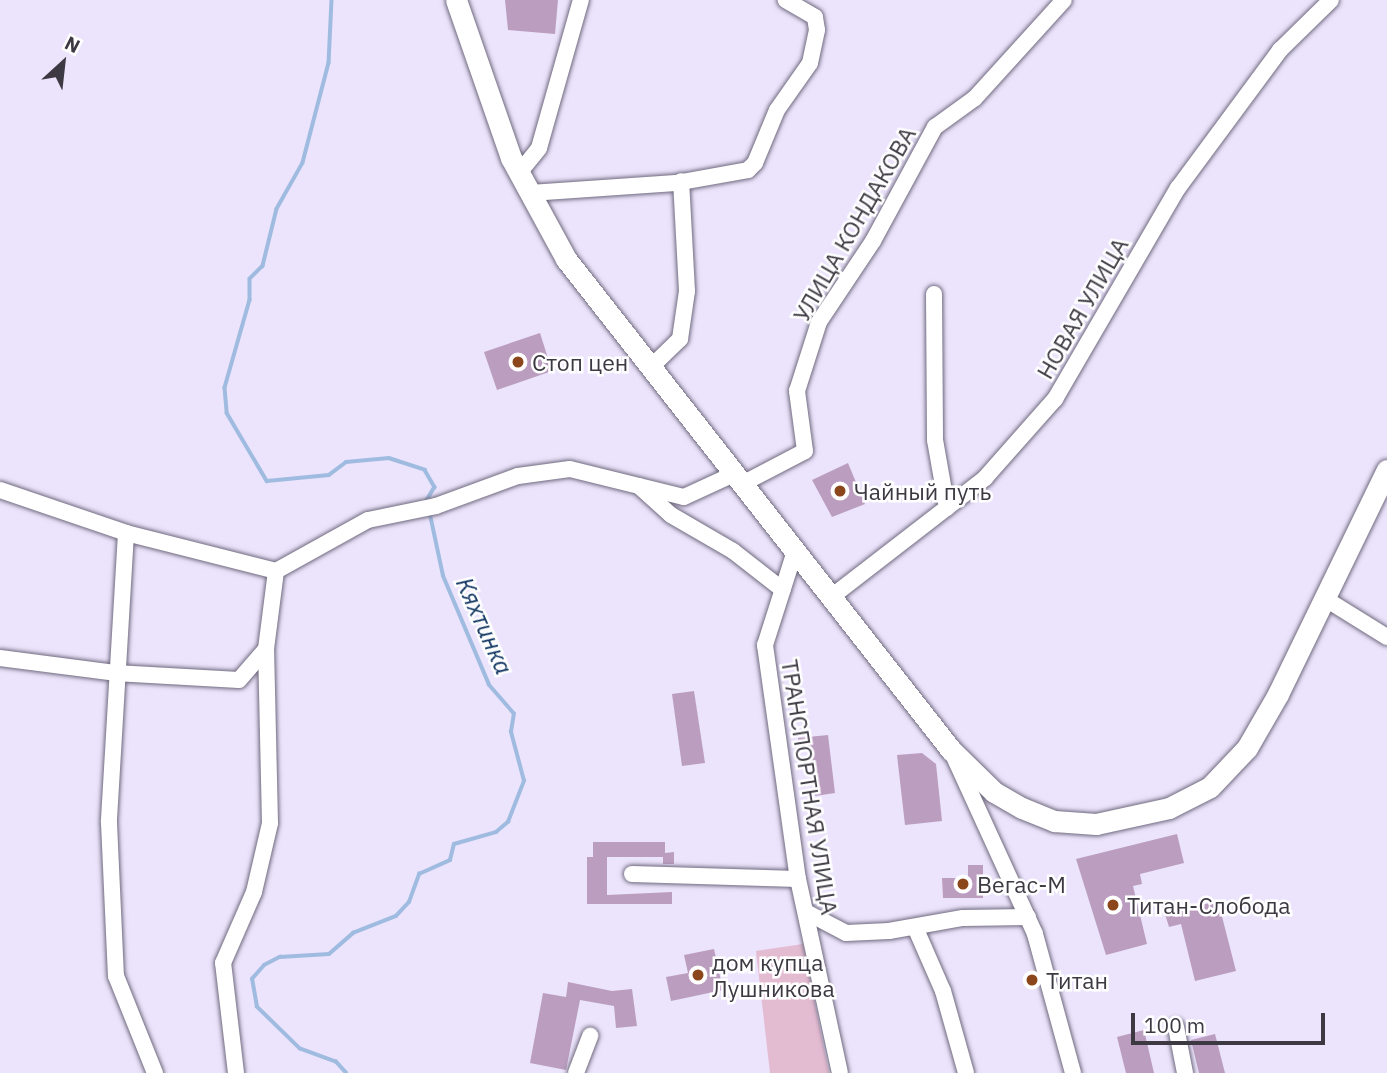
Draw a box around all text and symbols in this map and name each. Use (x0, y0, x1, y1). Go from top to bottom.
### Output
north arrow (28, 28, 98, 98)
text: N (61, 30, 84, 58)
street label: УЛИЦА КОНДАКОВА (787, 122, 921, 326)
street label: НОВАЯ УЛИЦА (1030, 233, 1134, 383)
place label: Стоп цен (532, 348, 628, 376)
marker: Стоп цен (510, 354, 526, 370)
place label: Чайный путь (854, 477, 991, 505)
marker: Чайный путь (832, 483, 848, 499)
water label: Кяхтинка (450, 573, 518, 679)
street label: ТРАНСПОРТНАЯ УЛИЦА (776, 657, 844, 917)
place label: Вегас-М (977, 870, 1066, 898)
marker: Вегас-М (955, 876, 971, 892)
place label: Титан-Слобода (1127, 891, 1291, 919)
marker: Титан-Слобода (1105, 897, 1121, 913)
place label: дом купца Лушникова (712, 948, 835, 1002)
place label: Титан (1046, 966, 1108, 994)
marker: дом купца Лушникова (690, 967, 706, 983)
marker: Титан (1024, 972, 1040, 988)
scale bar (1135, 1000, 1329, 1044)
text: 100 m (1144, 1011, 1205, 1039)

